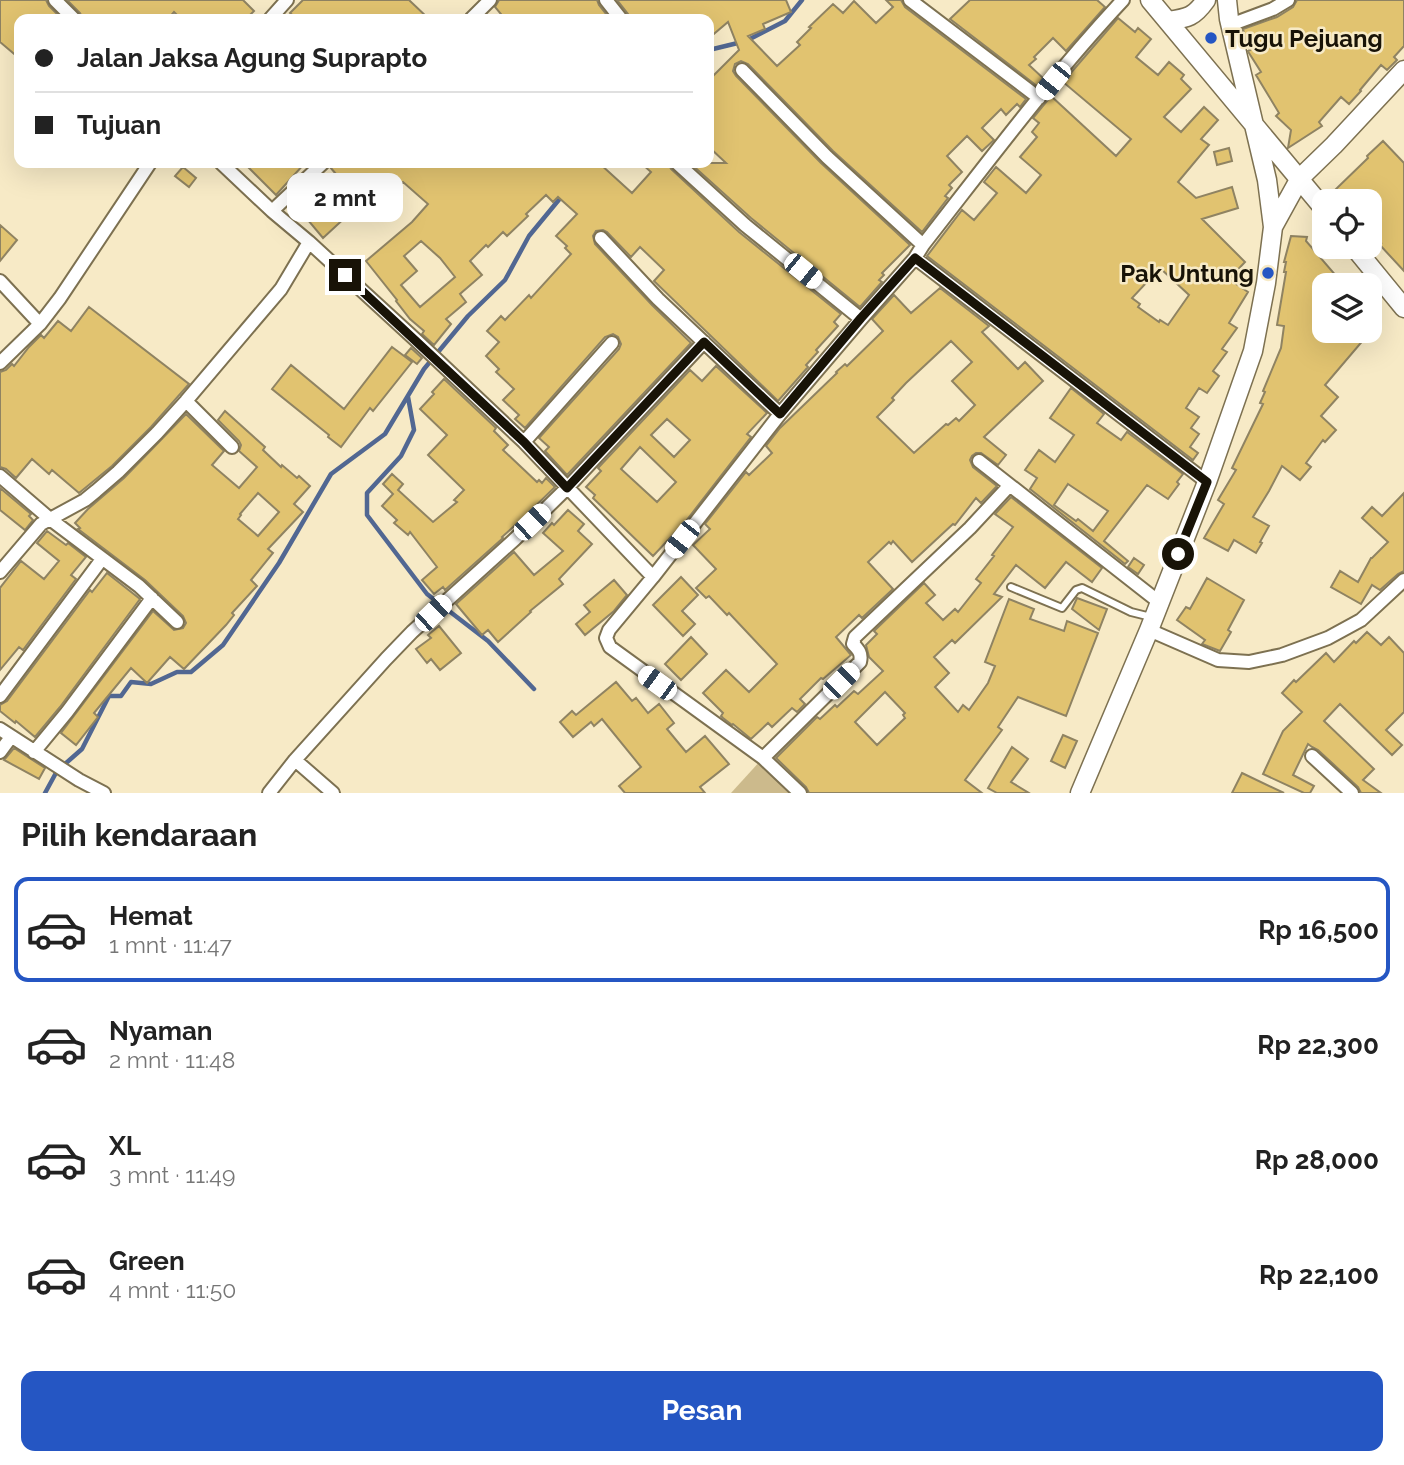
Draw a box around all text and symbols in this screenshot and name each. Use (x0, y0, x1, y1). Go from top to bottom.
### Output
place label: Tugu Pejuang (1225, 24, 1383, 53)
marker: Tugu Pejuang (1203, 30, 1219, 46)
text: Jalan Jaksa Agung Suprapto (77, 43, 427, 73)
car (1032, 58, 1075, 104)
text: Tujuan (77, 110, 161, 140)
callout: 2 mnt (287, 174, 403, 222)
text: 2 mnt (314, 184, 376, 211)
map controls (1312, 189, 1382, 343)
button: locate (1312, 189, 1382, 259)
car (781, 250, 826, 292)
route end (329, 259, 361, 291)
place label: Pak Untung (1120, 259, 1254, 288)
marker: Pak Untung (1260, 265, 1276, 281)
button: layers (1312, 273, 1382, 343)
car (510, 500, 555, 544)
car (661, 516, 704, 562)
route start (1162, 538, 1194, 570)
car (411, 591, 456, 635)
car (819, 659, 864, 703)
car (634, 662, 681, 704)
text: Pilih kendaraan (21, 816, 257, 853)
icon: car (25, 898, 88, 961)
text: Hemat (109, 901, 193, 931)
text: Rp 16,500 (1258, 915, 1379, 945)
text: 1 mnt · 11:47 (109, 931, 232, 958)
icon: car (25, 1013, 88, 1076)
text: Nyaman (109, 1016, 213, 1046)
text: Rp 22,300 (1257, 1030, 1379, 1060)
text: 2 mnt · 11:48 (109, 1046, 235, 1073)
icon: car (25, 1128, 88, 1191)
text: XL (109, 1131, 141, 1161)
text: Rp 28,000 (1255, 1145, 1379, 1175)
text: 3 mnt · 11:49 (109, 1161, 235, 1188)
icon: car (25, 1243, 88, 1306)
text: Green (109, 1246, 185, 1276)
text: Rp 22,100 (1259, 1260, 1379, 1290)
text: 4 mnt · 11:50 (109, 1276, 236, 1303)
button: Pesan (21, 1371, 1383, 1451)

